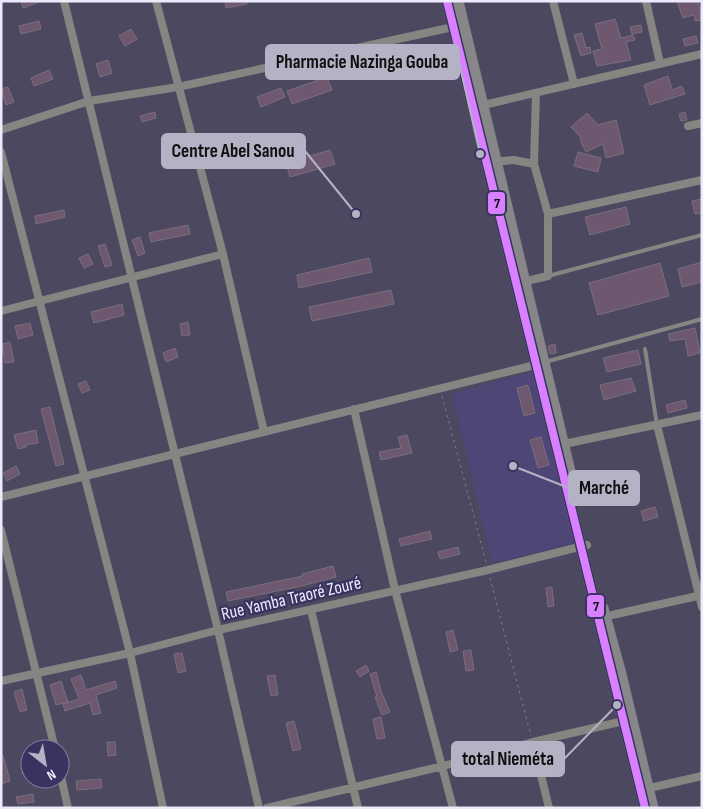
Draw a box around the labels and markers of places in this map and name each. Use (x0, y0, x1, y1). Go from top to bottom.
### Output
callout: Pharmacie Nazinga Gouba (266, 45, 459, 79)
callout: Centre Abel Sanou (162, 134, 305, 168)
callout: Marché (569, 471, 639, 505)
callout: total Nieméta (452, 742, 564, 776)

